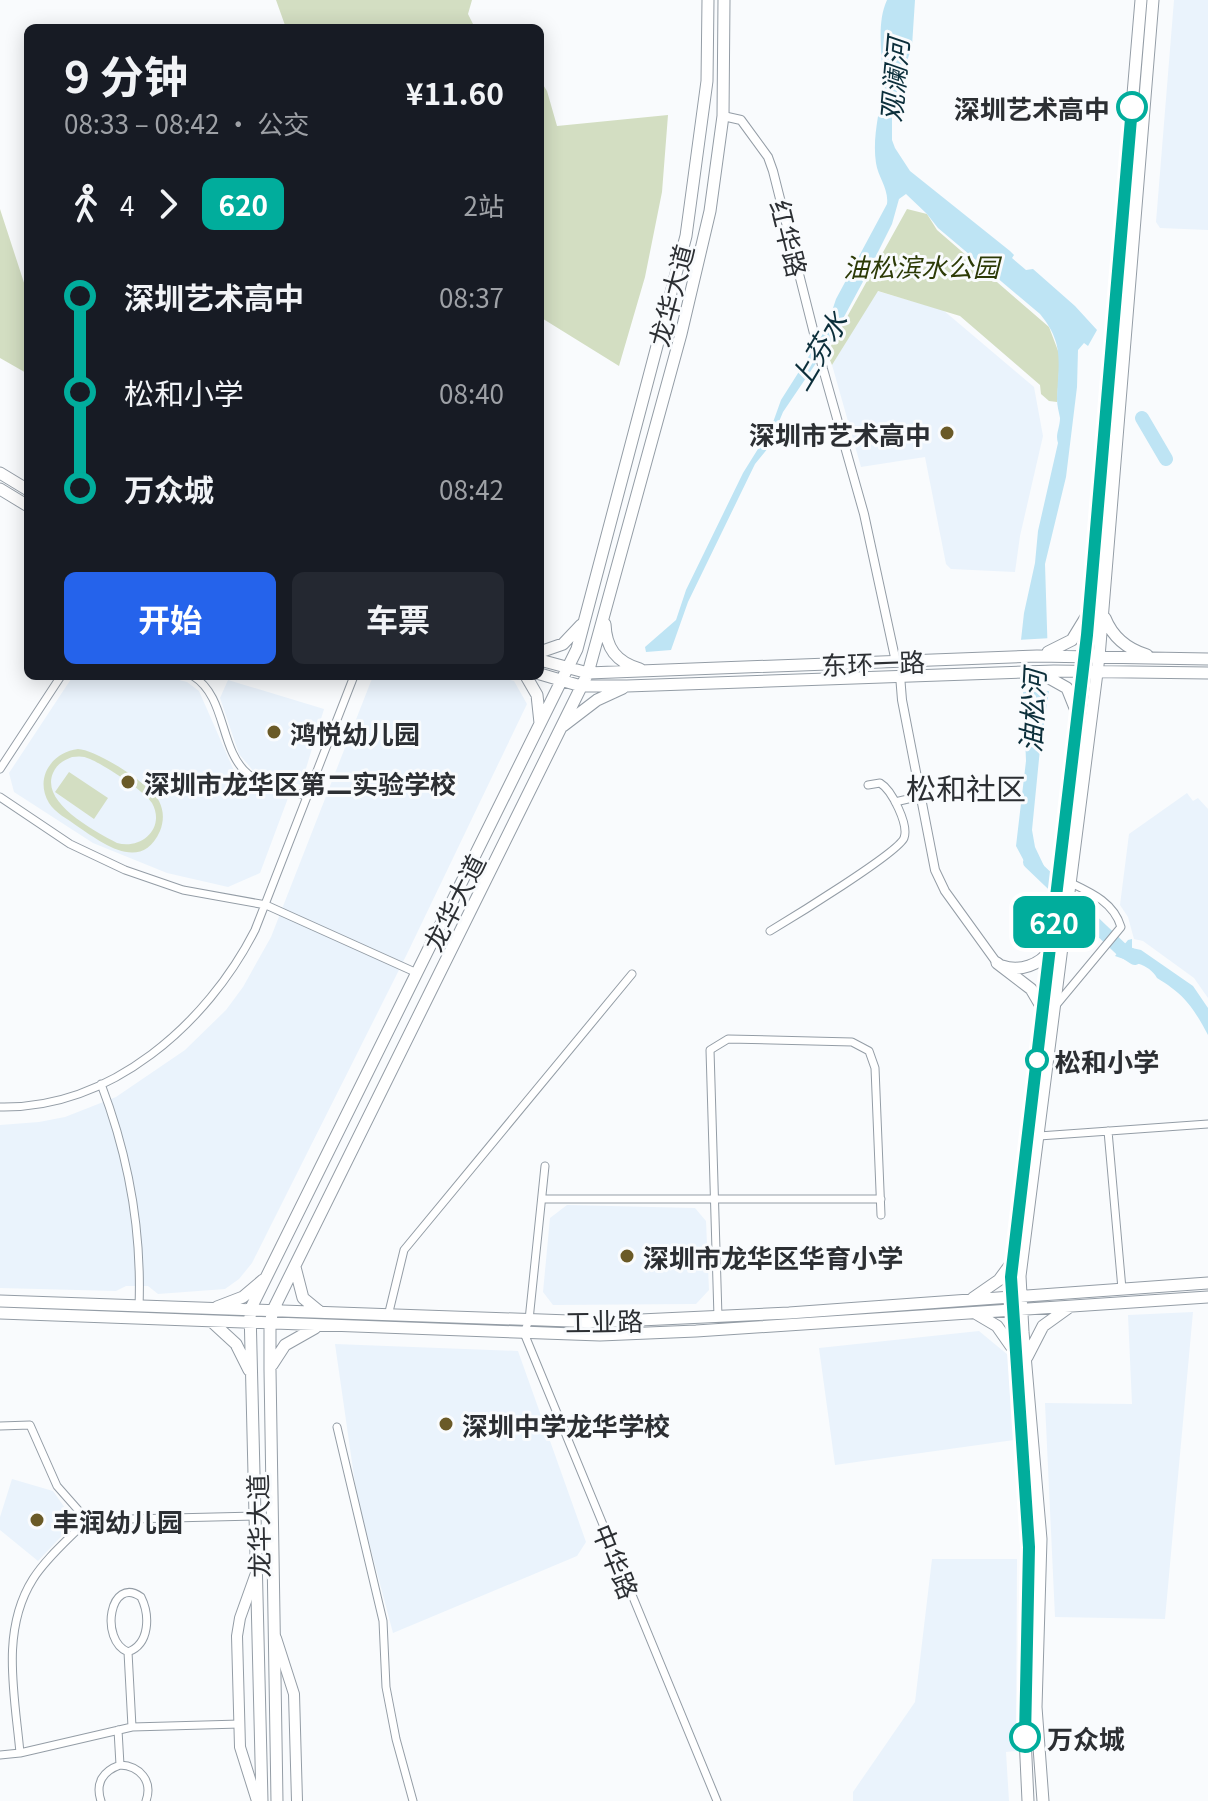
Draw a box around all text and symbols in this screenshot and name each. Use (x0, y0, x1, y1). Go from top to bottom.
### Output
water label: 观澜河 (869, 31, 917, 124)
text: 9 分钟 (64, 42, 188, 106)
text: ¥11.60 (406, 70, 504, 114)
place label: 深圳艺术高中 (954, 89, 1110, 126)
marker: 深圳艺术高中 (1117, 92, 1147, 122)
text: 08:33 – 08:42 · 公交 (64, 104, 309, 141)
icon: walk (64, 182, 108, 226)
icon: forward (146, 182, 190, 226)
text: 620 (218, 184, 268, 224)
text: 4 (120, 186, 134, 223)
text: 2站 (464, 186, 504, 223)
street label: 红华路 (763, 196, 817, 280)
street label: 龙华大道 (639, 240, 701, 350)
park label: 油松滨水公园 (843, 247, 1003, 284)
text: 深圳艺术高中 (124, 274, 304, 318)
text: 08:37 (439, 278, 504, 315)
water label: 上芬水 (778, 302, 857, 396)
text: 松和小学 (124, 370, 244, 414)
text: 08:40 (439, 374, 504, 411)
place label: 深圳市艺术高中 (749, 415, 931, 452)
marker: 深圳市艺术高中 (938, 424, 956, 442)
text: 万众城 (124, 466, 214, 510)
text: 08:42 (439, 470, 504, 507)
button: 开始 (64, 572, 276, 664)
button: 车票 (292, 572, 504, 664)
street label: 东环一路 (820, 642, 926, 682)
water label: 油松河 (1009, 663, 1053, 754)
place label: 鸿悦幼儿园 (290, 714, 420, 751)
marker: 鸿悦幼儿园 (265, 723, 283, 741)
place label: 深圳市龙华区第二实验学校 (144, 764, 456, 801)
district label: 松和社区 (906, 765, 1026, 809)
marker: 深圳市龙华区第二实验学校 (119, 773, 137, 791)
street label: 龙华大道 (413, 847, 493, 957)
line badge: 620 (1008, 896, 1100, 948)
text: 620 (1029, 902, 1079, 942)
place label: 松和小学 (1055, 1042, 1159, 1079)
marker: 松和小学 (1026, 1049, 1048, 1071)
place label: 深圳市龙华区华育小学 (643, 1238, 903, 1275)
marker: 深圳市龙华区华育小学 (618, 1247, 636, 1265)
street label: 工业路 (565, 1301, 643, 1339)
place label: 深圳中学龙华学校 (462, 1406, 670, 1443)
marker: 深圳中学龙华学校 (437, 1415, 455, 1433)
street label: 龙华大道 (238, 1474, 276, 1578)
place label: 丰润幼儿园 (53, 1502, 183, 1539)
marker: 丰润幼儿园 (28, 1511, 46, 1529)
street label: 中华路 (585, 1518, 649, 1604)
place label: 万众城 (1047, 1719, 1125, 1756)
marker: 万众城 (1010, 1722, 1040, 1752)

